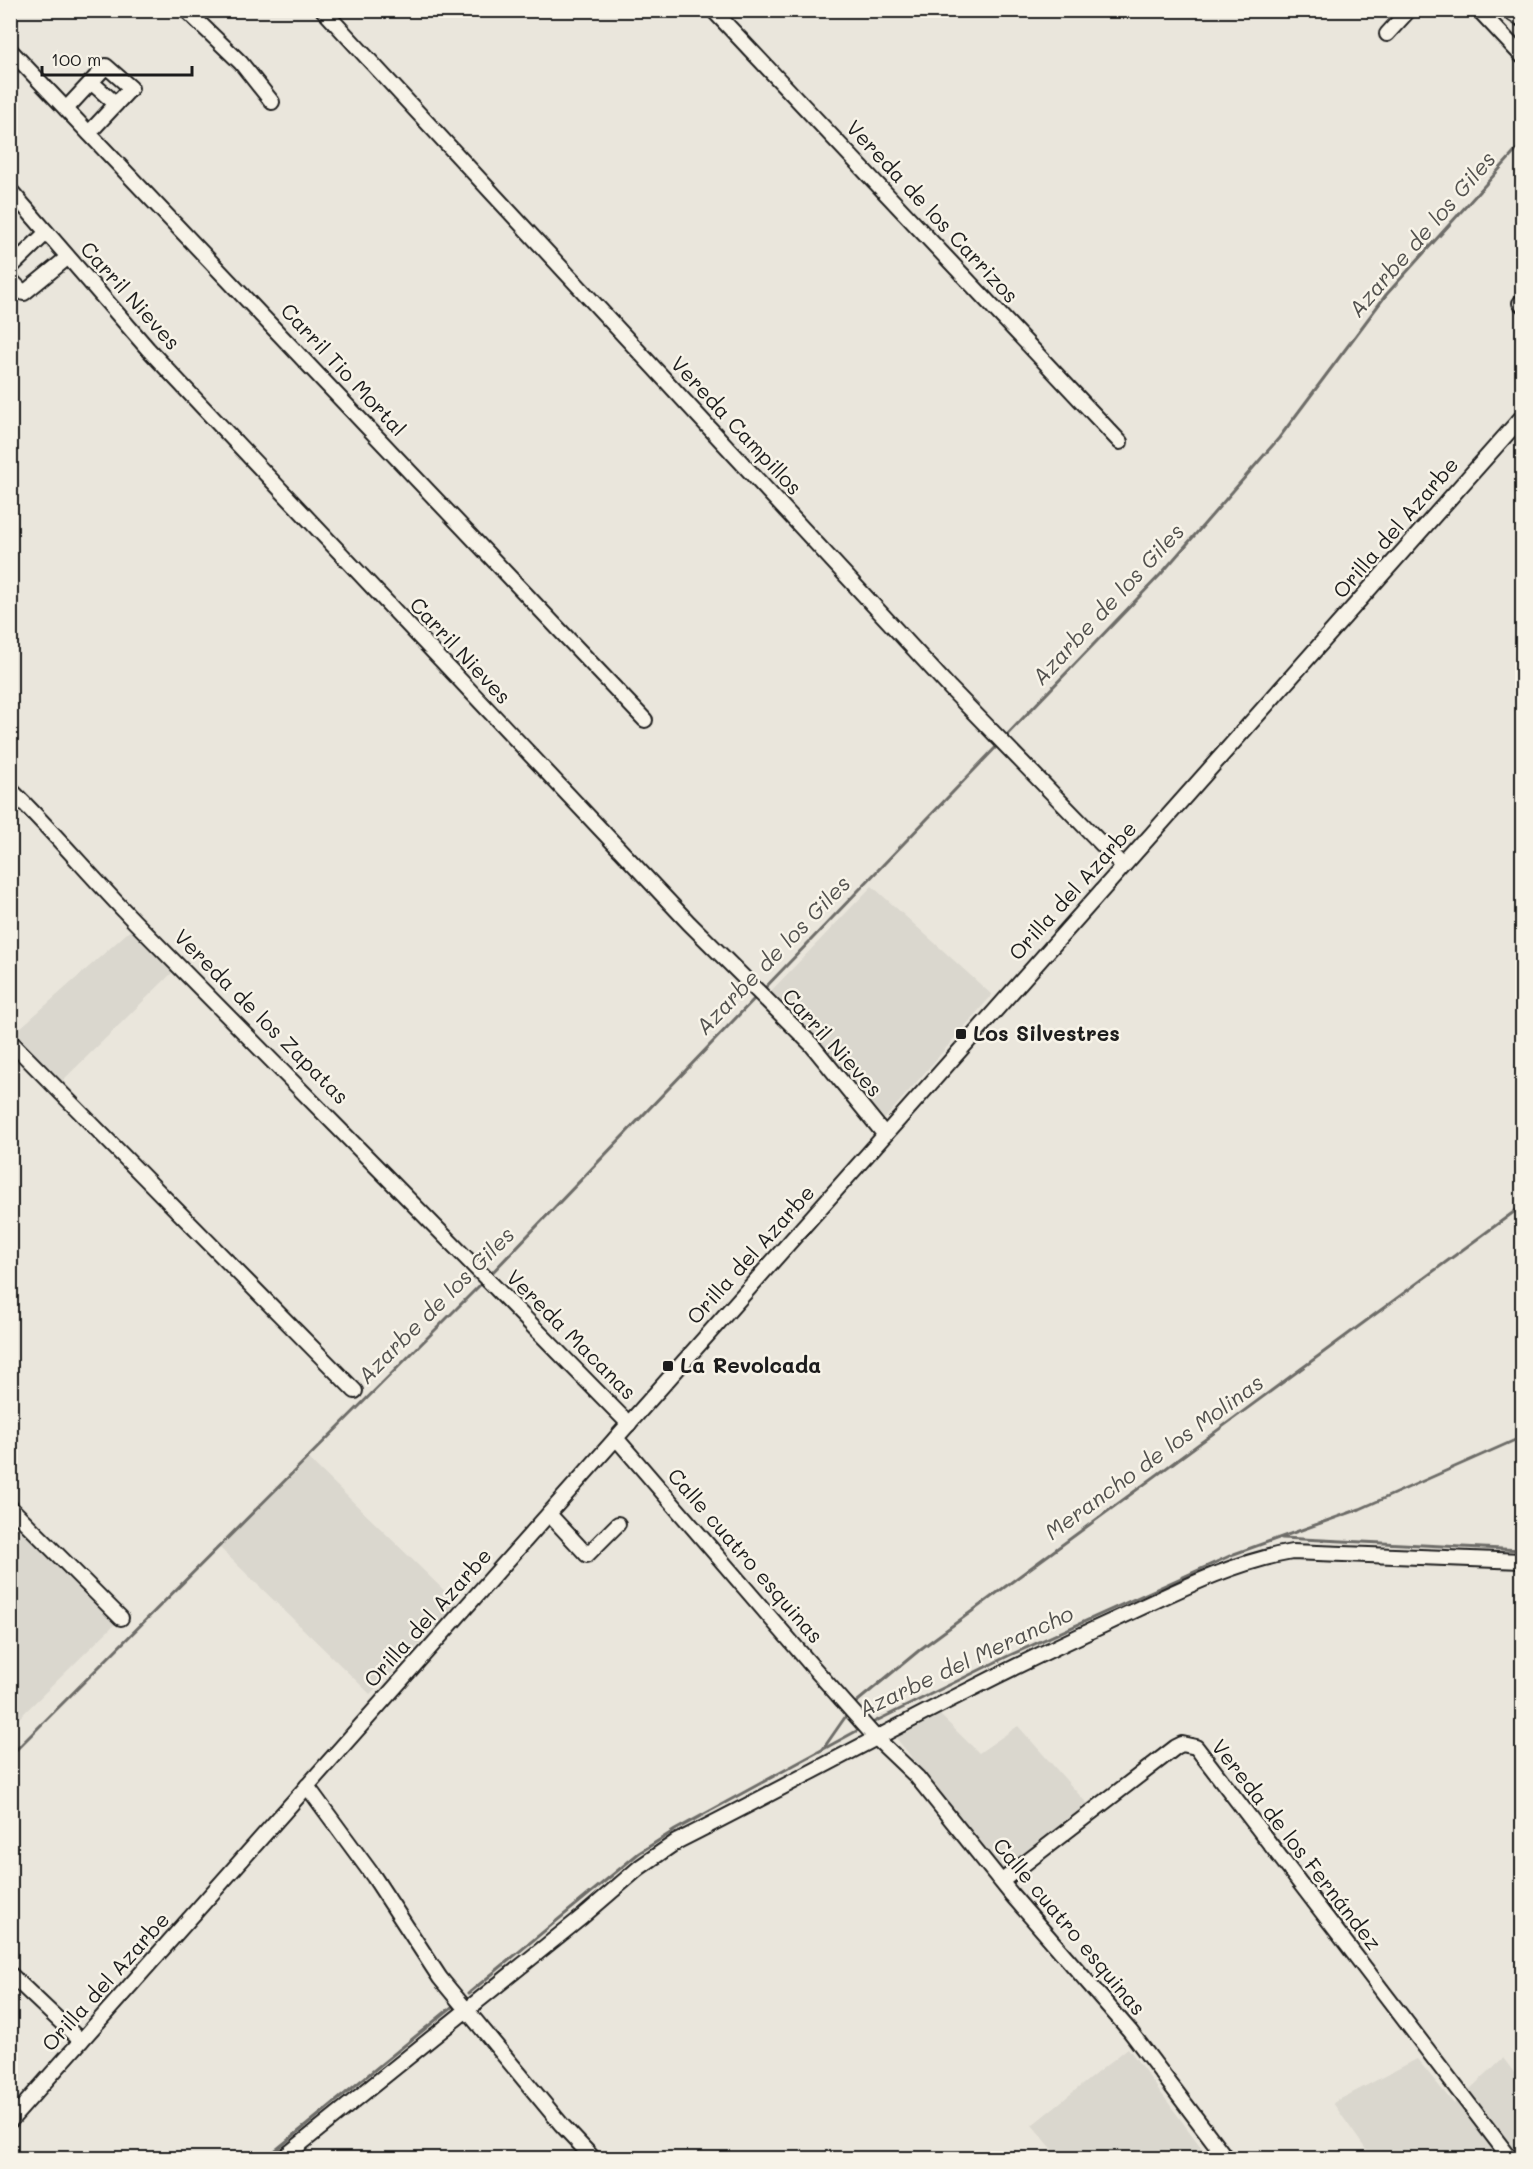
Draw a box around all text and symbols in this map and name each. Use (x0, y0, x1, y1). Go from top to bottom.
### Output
scale bar (42, 39, 192, 77)
text: 100 m (51, 47, 101, 71)
street label: Vereda de los Carrizos (841, 114, 1025, 308)
water label: Azarbe de los Giles (1342, 145, 1502, 323)
street label: Carril Nieves (75, 235, 187, 355)
street label: Carril Tio Mortal (276, 297, 413, 441)
street label: Vereda Campillos (666, 350, 809, 500)
street label: Orilla del Azarbe (1326, 451, 1464, 603)
water label: Azarbe de los Giles (1025, 517, 1190, 691)
street label: Carril Nieves (405, 591, 518, 709)
street label: Orilla del Azarbe (1002, 815, 1142, 965)
water label: Azarbe de los Giles (689, 869, 856, 1040)
street label: Vereda de los Zapatas (169, 923, 355, 1109)
street label: Carril Nieves (777, 982, 889, 1102)
place label: Los Silvestres (973, 1019, 1120, 1046)
marker: Los Silvestres (954, 1027, 968, 1041)
street label: Orilla del Azarbe (680, 1179, 820, 1329)
water label: Azarbe de los Giles (351, 1220, 520, 1389)
street label: Vereda Macanas (501, 1263, 643, 1405)
place label: La Revolcada (680, 1351, 821, 1378)
marker: La Revolcada (661, 1359, 675, 1373)
water label: Merancho de los Molinas (1038, 1367, 1269, 1546)
street label: Calle cuatro esquinas (663, 1462, 830, 1648)
street label: Orilla del Azarbe (357, 1542, 497, 1692)
water label: Azarbe del Merancho (854, 1598, 1078, 1723)
street label: Vereda de los Fernández (1206, 1733, 1388, 1955)
street label: Calle cuatro esquinas (988, 1832, 1152, 2020)
street label: Orilla del Azarbe (35, 1906, 175, 2056)

